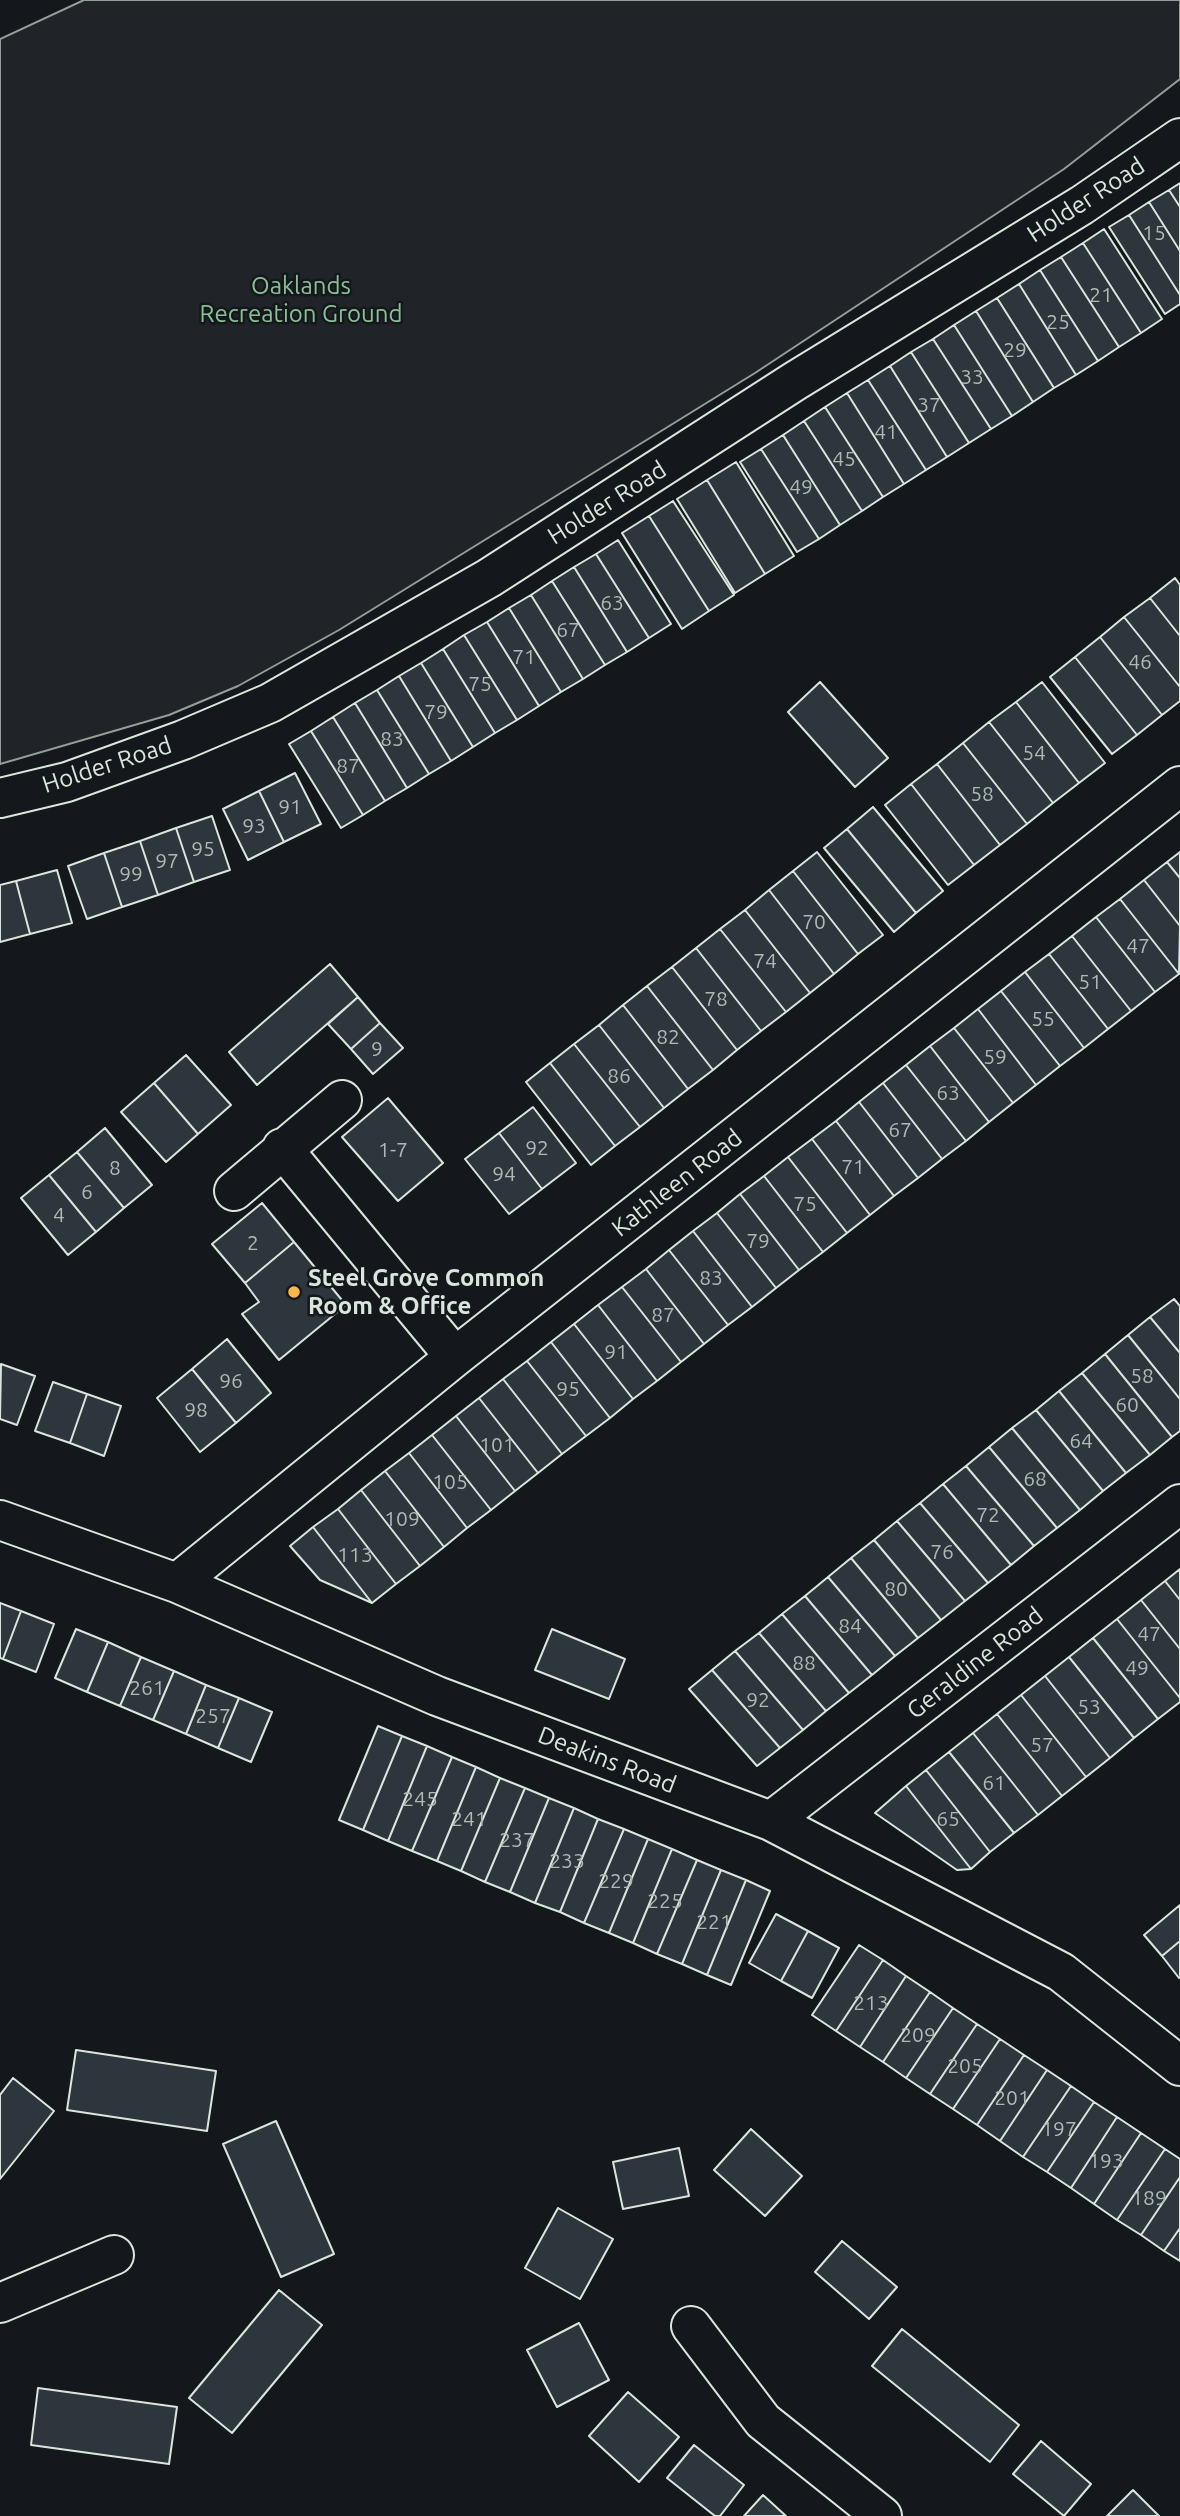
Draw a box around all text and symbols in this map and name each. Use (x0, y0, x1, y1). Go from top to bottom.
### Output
street label: Holder Road (1022, 151, 1150, 249)
house number: 15 (1142, 220, 1166, 246)
park label: Oaklands Recreation Ground (200, 272, 402, 328)
house number: 21 (1089, 282, 1113, 308)
house number: 25 (1046, 309, 1070, 335)
house number: 29 (1003, 337, 1027, 363)
house number: 33 (960, 364, 984, 390)
house number: 37 (917, 392, 941, 418)
house number: 41 (874, 419, 898, 445)
house number: 45 (832, 446, 856, 472)
street label: Holder Road (542, 455, 672, 551)
house number: 49 (789, 474, 813, 500)
house number: 63 (600, 590, 624, 616)
house number: 67 (556, 617, 580, 643)
house number: 71 (512, 644, 536, 670)
house number: 46 (1128, 649, 1152, 675)
house number: 75 (468, 671, 492, 697)
house number: 79 (424, 699, 448, 725)
house number: 83 (380, 726, 404, 752)
street label: Holder Road (39, 731, 175, 799)
house number: 54 (1022, 740, 1046, 766)
house number: 87 (336, 753, 360, 779)
house number: 58 (970, 781, 994, 807)
house number: 91 (278, 794, 302, 820)
house number: 93 (242, 813, 266, 839)
house number: 95 (191, 836, 215, 862)
house number: 97 (155, 848, 179, 874)
house number: 99 (119, 861, 143, 887)
house number: 70 (802, 909, 826, 935)
house number: 47 (1126, 933, 1150, 959)
house number: 74 (753, 948, 777, 974)
house number: 51 (1078, 969, 1102, 995)
house number: 78 (704, 986, 728, 1012)
house number: 55 (1031, 1006, 1055, 1032)
house number: 82 (656, 1024, 680, 1050)
house number: 9 (371, 1036, 383, 1062)
house number: 59 (983, 1044, 1007, 1070)
house number: 86 (607, 1063, 631, 1089)
house number: 63 (936, 1080, 960, 1106)
house number: 67 (888, 1117, 912, 1143)
street label: Kathleen Road (606, 1123, 748, 1243)
house number: 92 (525, 1135, 549, 1161)
house number: 1-7 (378, 1137, 408, 1163)
house number: 71 (841, 1154, 865, 1180)
house number: 8 (109, 1155, 121, 1181)
house number: 94 (492, 1161, 516, 1187)
house number: 6 (81, 1179, 93, 1205)
house number: 75 (793, 1191, 817, 1217)
house number: 4 (53, 1202, 65, 1228)
house number: 79 (746, 1228, 770, 1254)
house number: 2 (247, 1230, 259, 1256)
place label: Steel Grove Common Room & Office (308, 1264, 544, 1320)
house number: 83 (699, 1265, 723, 1291)
marker: Steel Grove Common Room & Office (286, 1284, 302, 1300)
house number: 87 (651, 1302, 675, 1328)
house number: 91 (604, 1339, 628, 1365)
house number: 58 (1130, 1363, 1154, 1389)
house number: 96 (219, 1368, 243, 1394)
house number: 95 (556, 1376, 580, 1402)
house number: 60 (1115, 1392, 1139, 1418)
house number: 98 (184, 1397, 208, 1423)
house number: 64 (1069, 1428, 1093, 1454)
house number: 101 (479, 1432, 515, 1458)
house number: 68 (1023, 1466, 1047, 1492)
house number: 105 (432, 1469, 468, 1495)
house number: 72 (976, 1502, 1000, 1528)
house number: 109 (384, 1506, 420, 1532)
house number: 76 (930, 1539, 954, 1565)
house number: 113 (337, 1542, 373, 1568)
house number: 80 (884, 1576, 908, 1602)
street label: Geraldine Road (901, 1601, 1049, 1725)
house number: 84 (838, 1613, 862, 1639)
house number: 47 (1137, 1621, 1161, 1647)
house number: 88 (792, 1650, 816, 1676)
house number: 49 (1125, 1655, 1149, 1681)
house number: 261 (129, 1675, 165, 1701)
house number: 92 (746, 1687, 770, 1713)
house number: 53 (1077, 1694, 1101, 1720)
house number: 257 (195, 1703, 231, 1729)
street label: Deakins Road (534, 1721, 680, 1799)
house number: 57 (1030, 1732, 1054, 1758)
house number: 61 (982, 1770, 1006, 1796)
house number: 245 (402, 1786, 438, 1812)
house number: 241 (451, 1806, 487, 1832)
house number: 65 (936, 1806, 960, 1832)
house number: 237 (499, 1827, 535, 1853)
house number: 233 (549, 1848, 585, 1874)
house number: 229 (598, 1868, 634, 1894)
house number: 225 (647, 1888, 683, 1914)
house number: 221 (696, 1909, 732, 1935)
house number: 213 (853, 1990, 889, 2016)
house number: 209 (900, 2022, 936, 2048)
house number: 205 (947, 2053, 983, 2079)
house number: 201 (994, 2085, 1030, 2111)
house number: 197 (1041, 2116, 1077, 2142)
house number: 193 (1088, 2148, 1124, 2174)
house number: 189 (1131, 2185, 1167, 2211)

